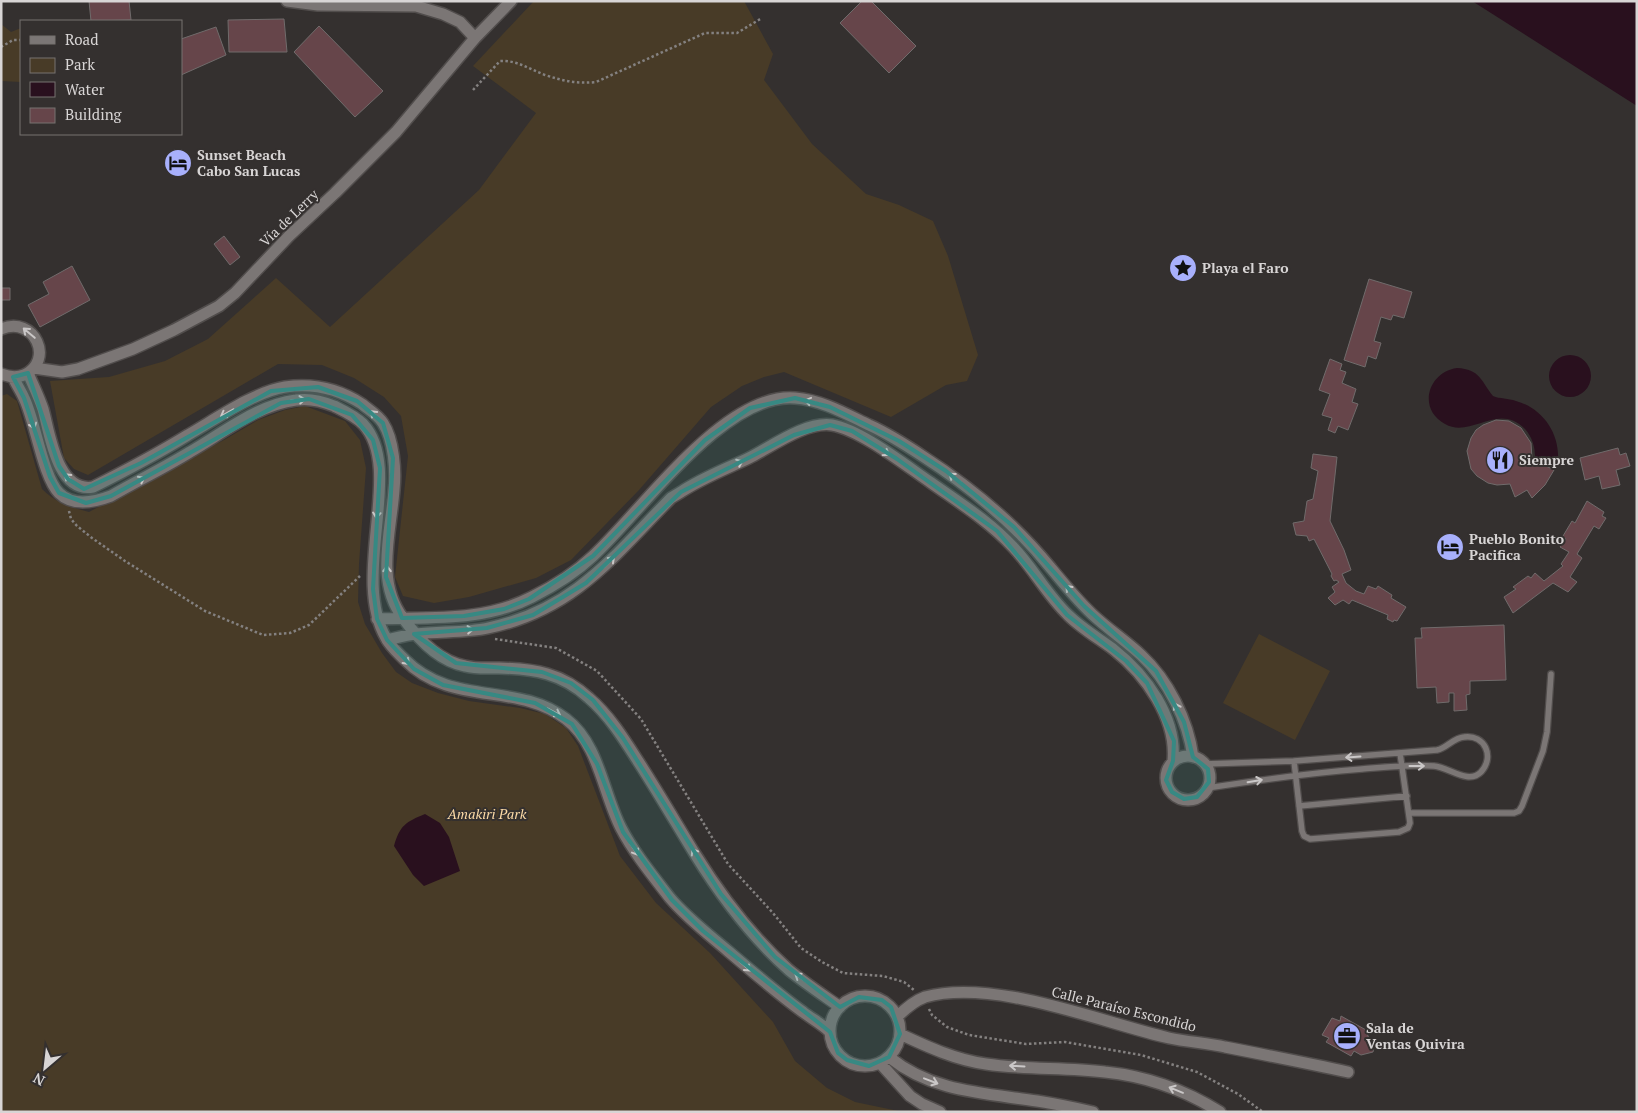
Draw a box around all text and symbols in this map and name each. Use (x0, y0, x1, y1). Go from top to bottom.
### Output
legend (20, 20, 182, 135)
text: Road (65, 29, 98, 49)
text: Park (65, 54, 95, 74)
text: Water (65, 79, 105, 99)
text: Building (65, 104, 123, 124)
place label: Sunset Beach Cabo San Lucas (197, 145, 300, 180)
hotel icon: Sunset Beach Cabo San Lucas (163, 148, 193, 178)
street label: Vía de Lerry (255, 184, 323, 250)
place icon: Playa el Faro (1168, 253, 1198, 283)
place label: Playa el Faro (1202, 258, 1289, 277)
one-way arrow (23, 328, 36, 339)
one-way arrow (289, 395, 305, 405)
one-way arrow (805, 397, 821, 406)
one-way arrow (221, 408, 235, 418)
one-way arrow (369, 410, 382, 422)
one-way arrow (28, 413, 37, 429)
restaurant icon: Siempre (1485, 445, 1515, 475)
one-way arrow (876, 446, 890, 456)
place label: Siempre (1519, 450, 1574, 469)
one-way arrow (728, 458, 743, 468)
one-way arrow (64, 473, 76, 485)
one-way arrow (948, 473, 962, 483)
one-way arrow (130, 476, 145, 485)
one-way arrow (373, 502, 382, 518)
place label: Pueblo Bonito Pacifica (1469, 529, 1564, 564)
hotel icon: Pueblo Bonito Pacifica (1435, 532, 1465, 562)
one-way arrow (603, 556, 616, 568)
one-way arrow (382, 565, 392, 582)
one-way arrow (1065, 585, 1076, 598)
one-way arrow (457, 625, 473, 635)
one-way arrow (398, 653, 410, 665)
one-way arrow (1173, 703, 1183, 718)
one-way arrow (546, 708, 561, 717)
one-way arrow (1346, 752, 1362, 761)
one-way arrow (1408, 761, 1424, 771)
one-way arrow (1247, 775, 1263, 785)
park label: Amakiri Park (447, 804, 527, 823)
one-way arrow (629, 842, 639, 856)
one-way arrow (691, 848, 701, 862)
one-way arrow (739, 960, 752, 972)
one-way arrow (794, 973, 808, 983)
street label: Calle Paraíso Escondido (1050, 981, 1199, 1036)
place label: Sala de Ventas Quivira (1366, 1018, 1465, 1053)
office icon: Sala de Ventas Quivira (1332, 1021, 1362, 1051)
north arrow (20, 1043, 70, 1093)
one-way arrow (1009, 1062, 1025, 1071)
text: N (29, 1069, 48, 1091)
one-way arrow (923, 1077, 938, 1086)
one-way arrow (1169, 1085, 1184, 1094)

